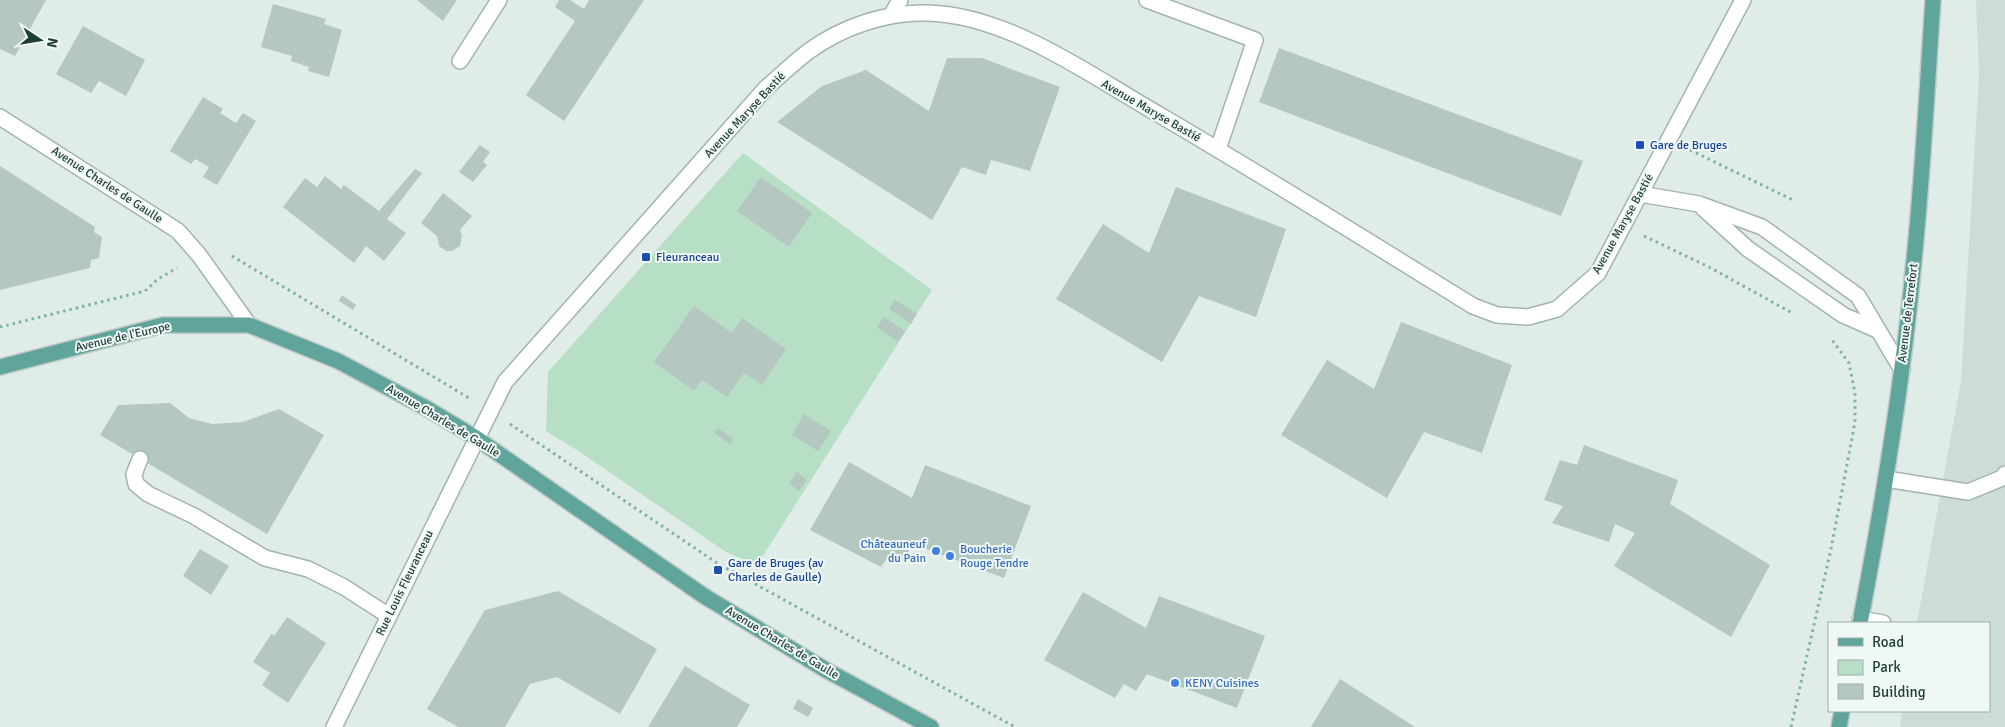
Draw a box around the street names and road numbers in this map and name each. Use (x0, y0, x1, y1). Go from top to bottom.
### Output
street label: Avenue Maryse Bastié (701, 69, 789, 161)
street label: Avenue Maryse Bastié (1099, 76, 1203, 146)
street label: Avenue Charles de Gaulle (48, 143, 166, 227)
street label: Avenue Maryse Bastié (1589, 171, 1657, 277)
street label: Avenue de Terrefort (1894, 263, 1922, 363)
street label: Avenue de l'Europe (74, 319, 172, 355)
street label: Avenue Charles de Gaulle (383, 381, 503, 461)
street label: Rue Louis Fleuranceau (373, 528, 437, 638)
street label: Avenue Charles de Gaulle (722, 603, 842, 683)

